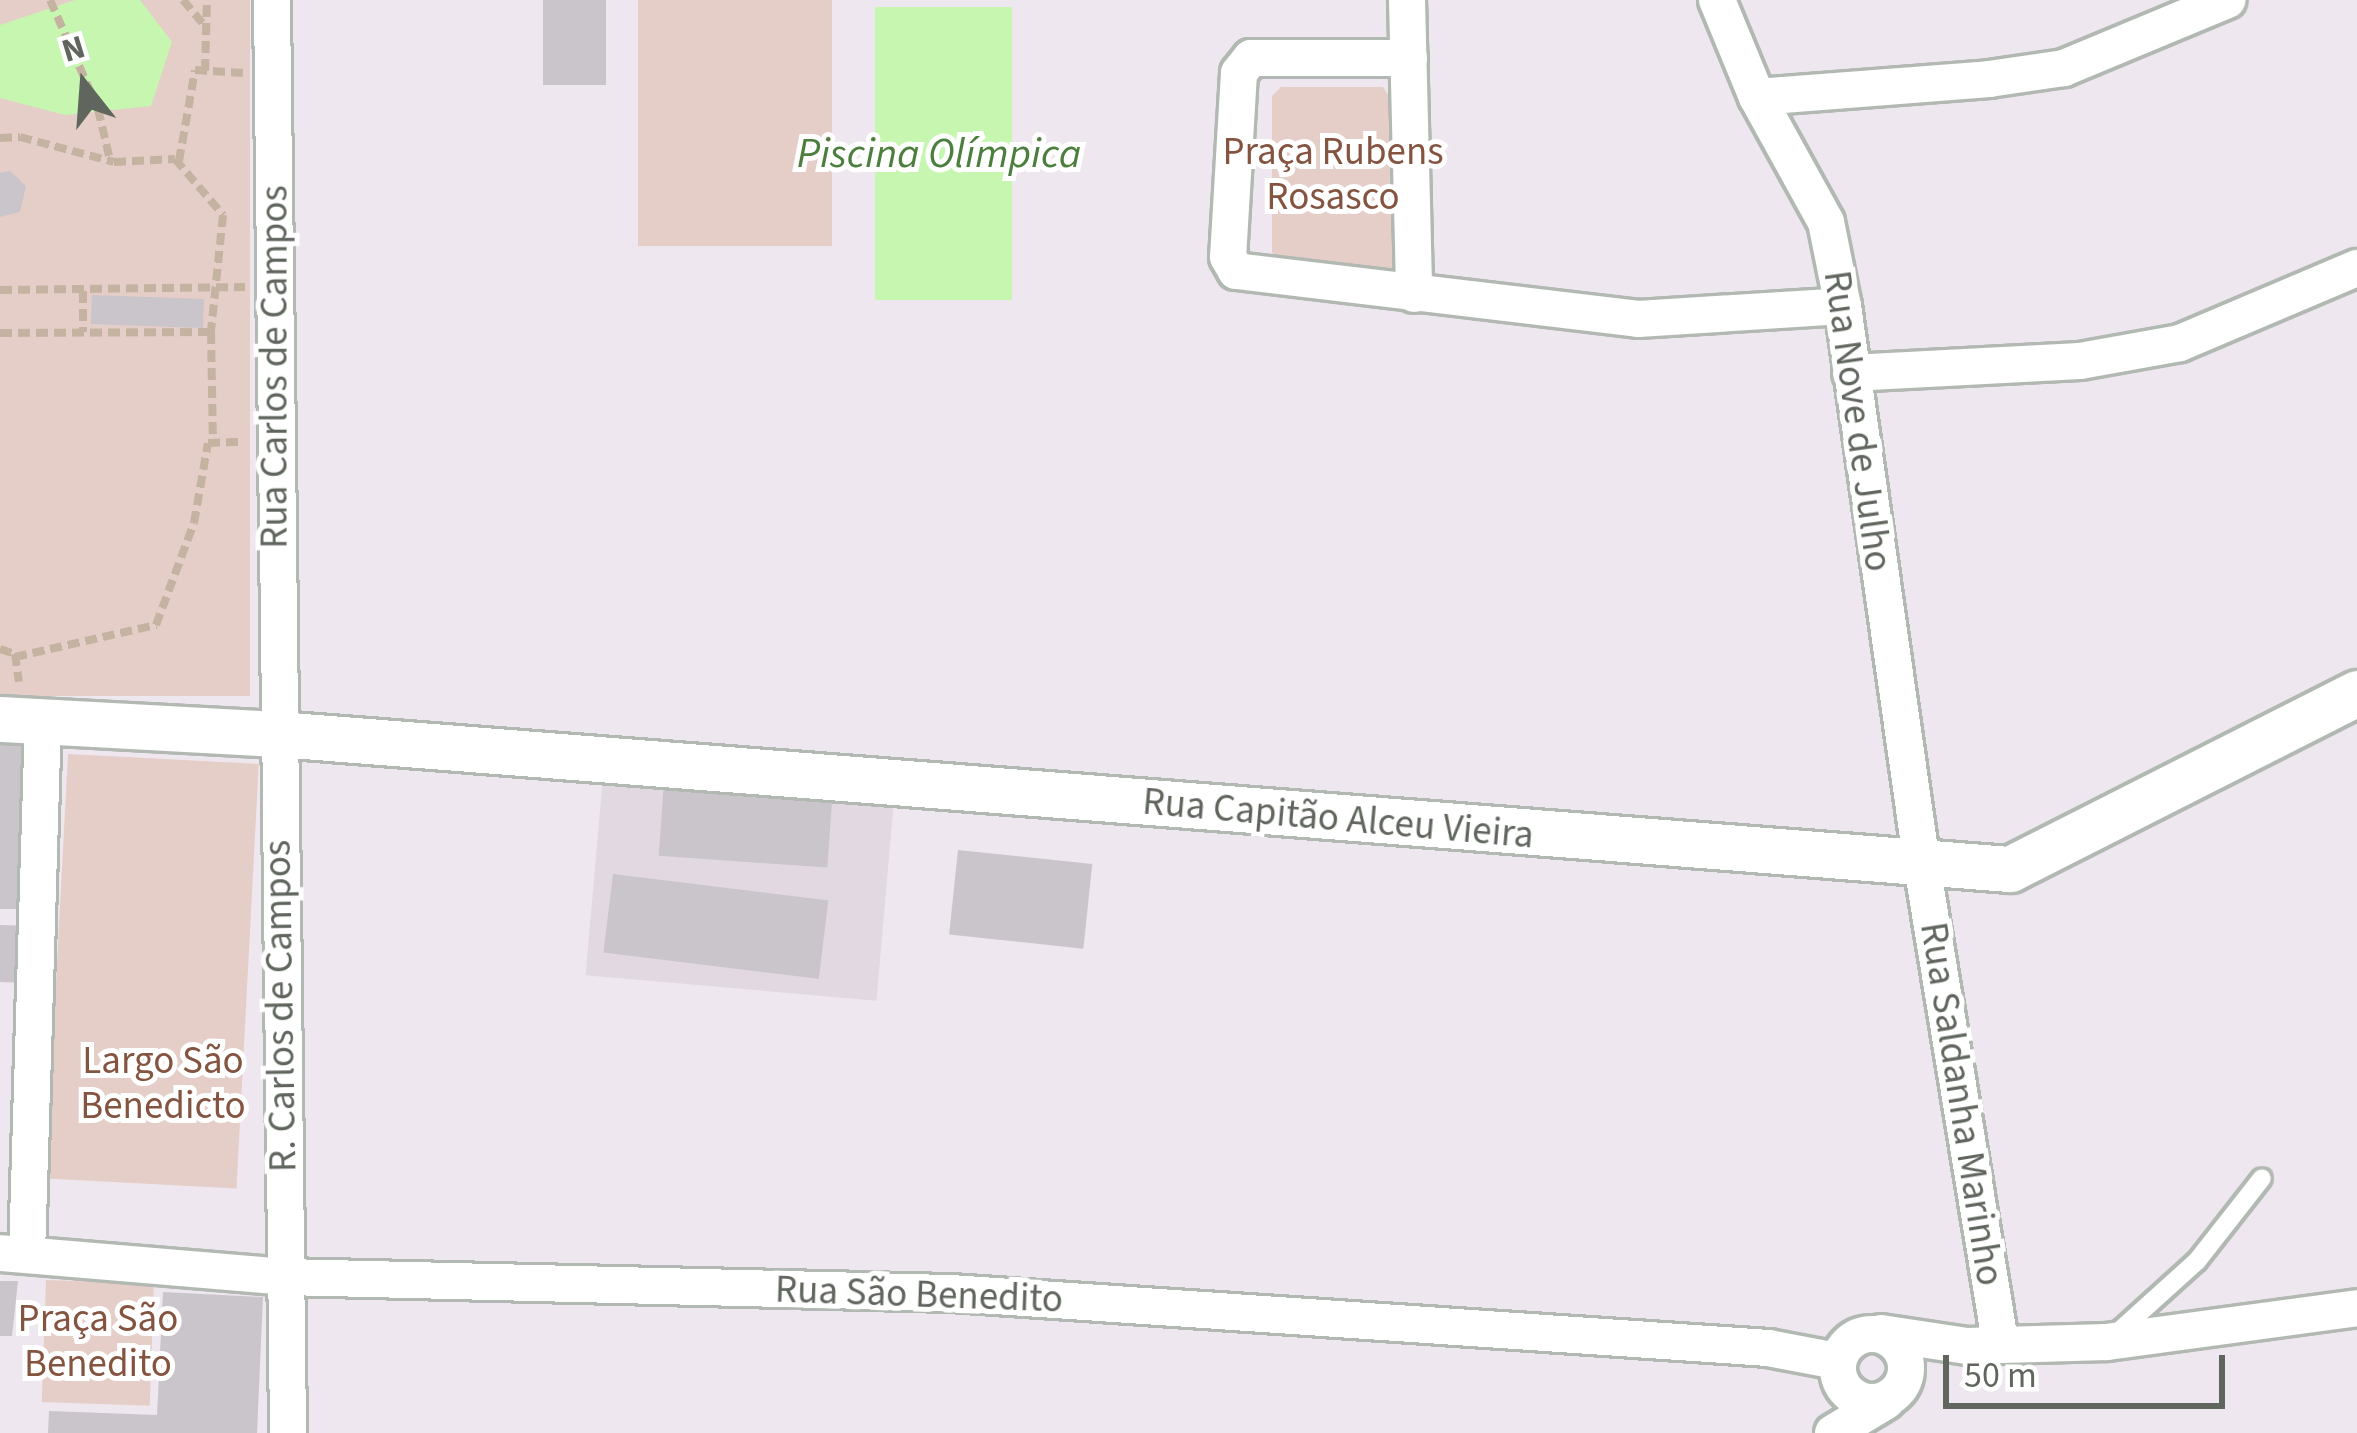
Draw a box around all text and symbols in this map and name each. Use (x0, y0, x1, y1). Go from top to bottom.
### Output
text: N (56, 23, 91, 75)
north arrow (24, 24, 144, 144)
water label: Piscina Olímpica (797, 129, 1081, 179)
park label: Praça Rubens Rosasco (1222, 130, 1444, 221)
street label: Rua Carlos de Campos (252, 185, 298, 549)
street label: Rua Nove de Julho (1813, 268, 1901, 574)
street label: Rua Capitão Alceu Vieira (1141, 779, 1535, 859)
street label: R. Carlos de Campos (255, 839, 307, 1173)
street label: Rua Saldanha Marinho (1909, 919, 2013, 1289)
park label: Largo São Benedicto (80, 1039, 246, 1130)
street label: Rua São Benedito (774, 1267, 1064, 1323)
park label: Praça São Benedito (18, 1297, 178, 1388)
scale bar (1949, 1331, 2231, 1405)
text: 50 m (1964, 1350, 2037, 1401)

